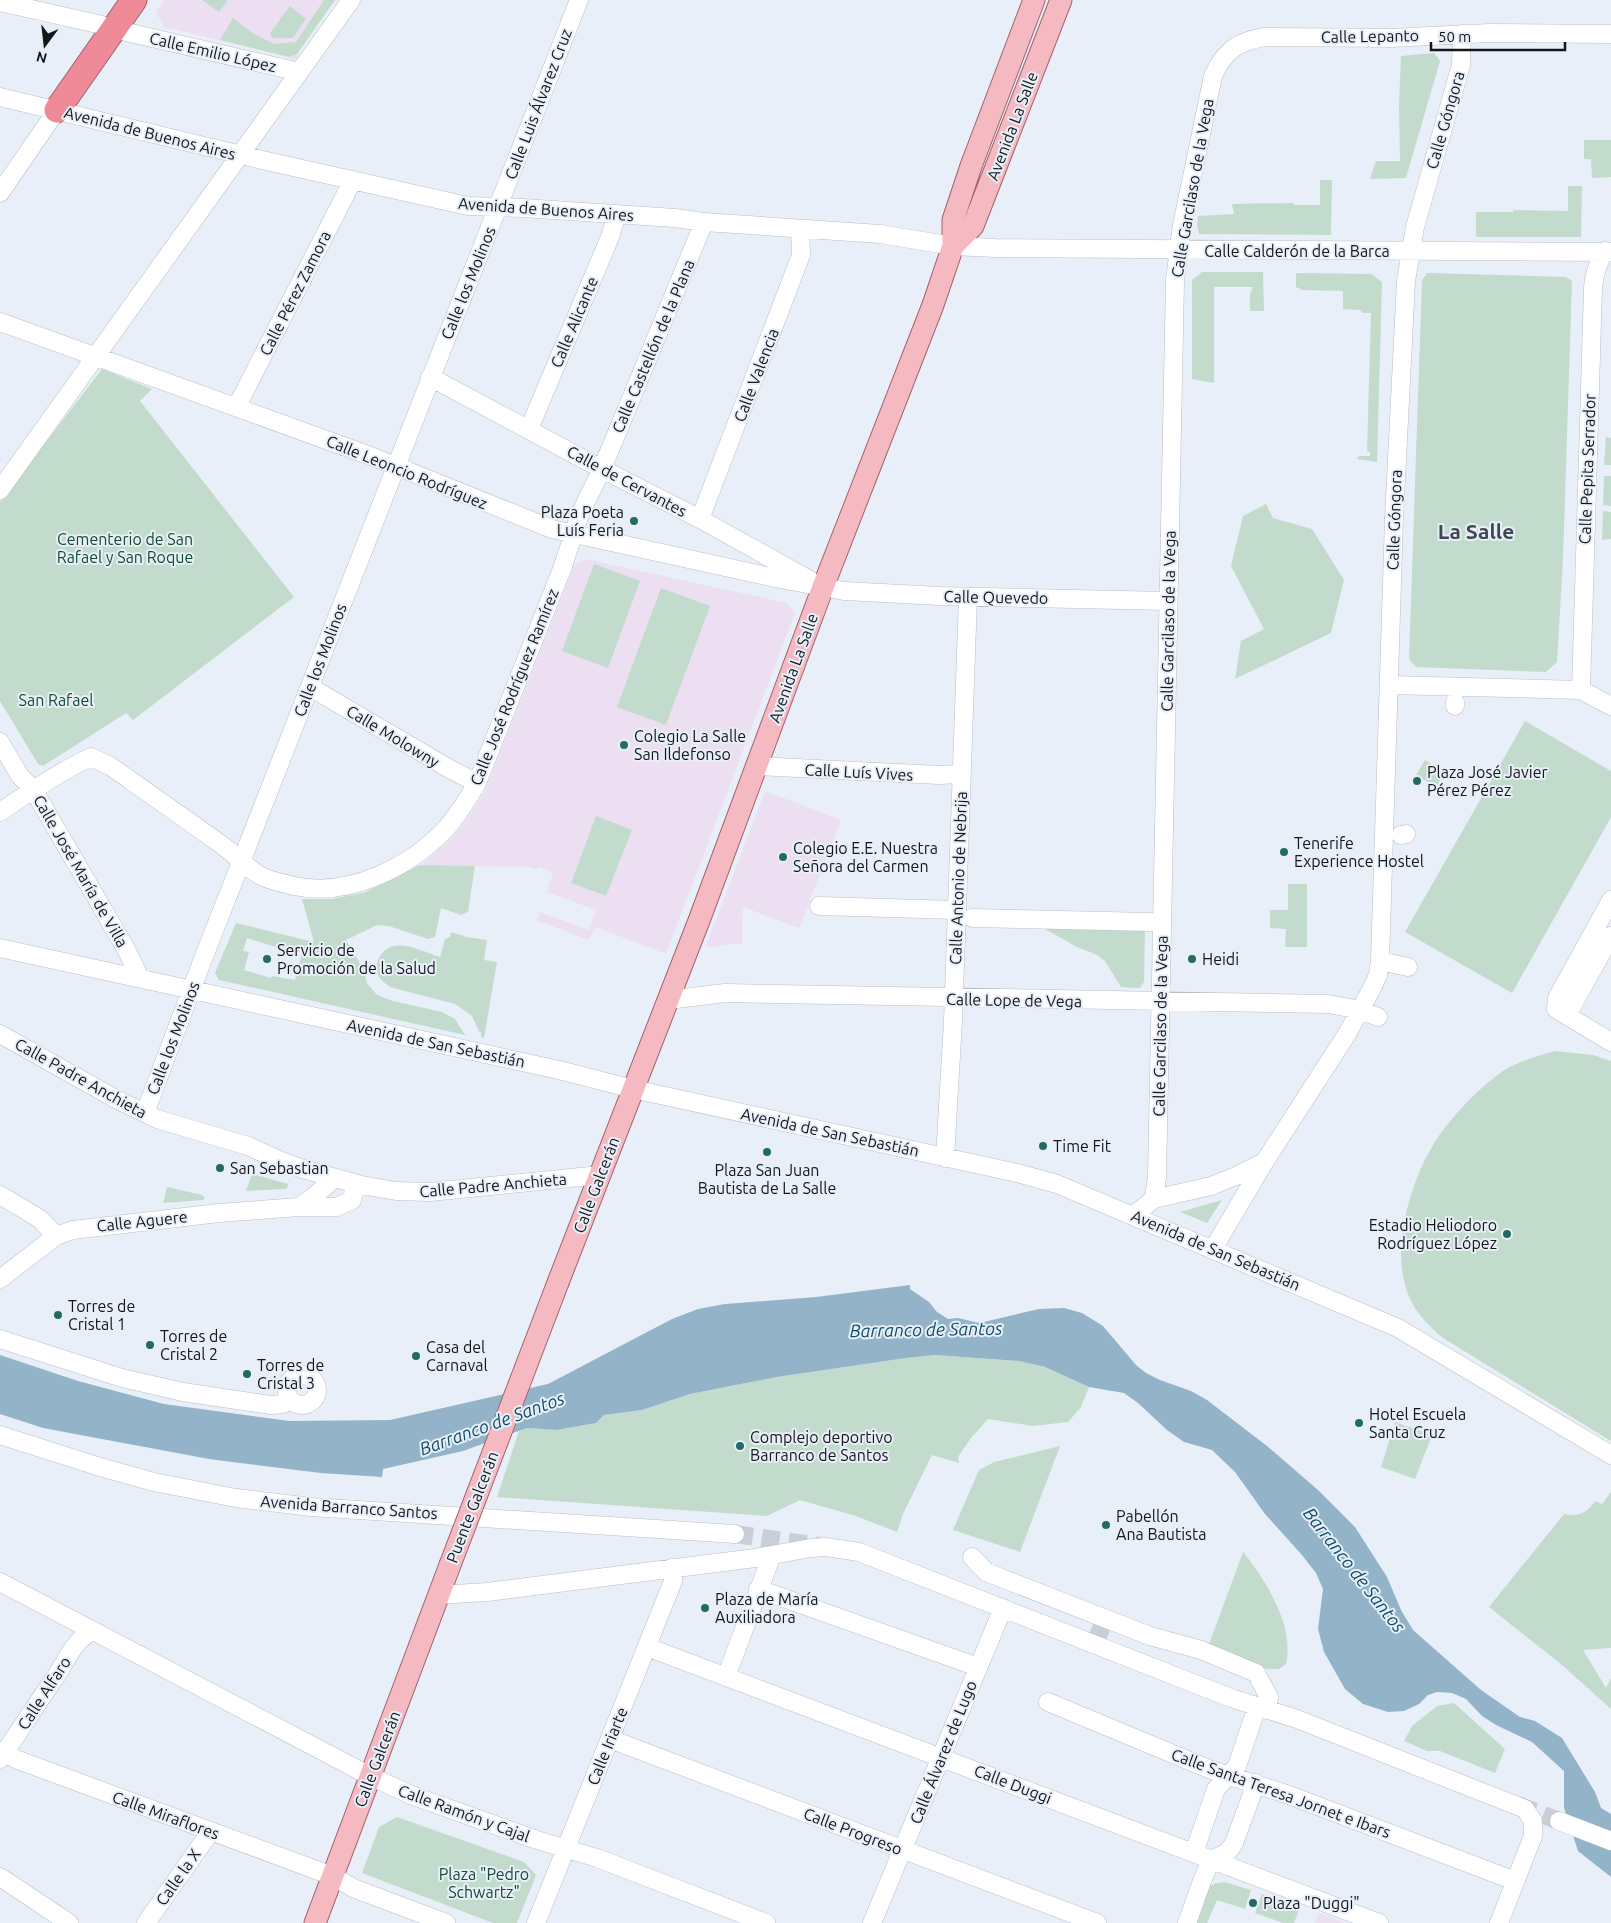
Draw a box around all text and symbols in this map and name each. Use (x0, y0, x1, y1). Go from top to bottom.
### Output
north arrow (20, 20, 70, 70)
scale bar (1431, 20, 1565, 52)
street label: Calle Luis Álvarez Cruz (499, 26, 575, 182)
street label: Calle Lepanto (1321, 26, 1419, 46)
text: 50 m (1438, 28, 1471, 45)
street label: Calle Emilio López (148, 29, 278, 75)
text: N (35, 48, 49, 67)
street label: Avenida La Salle (983, 69, 1041, 183)
street label: Calle Góngora (1422, 69, 1468, 171)
street label: Calle Garcilaso de la Vega (1167, 97, 1217, 279)
street label: Avenida de Buenos Aires (62, 103, 238, 163)
street label: Avenida de Buenos Aires (457, 194, 635, 224)
street label: Calle los Molinos (437, 224, 499, 342)
street label: Calle Pérez Zamora (256, 228, 334, 358)
street label: Calle Calderón de la Barca (1204, 242, 1390, 260)
street label: Calle Castellón de la Plana (608, 256, 698, 436)
street label: Calle Alicante (547, 274, 601, 370)
street label: Calle Valencia (730, 326, 782, 424)
street label: Calle Pepita Serrador (1575, 393, 1599, 545)
street label: Calle Leoncio Rodríguez (324, 431, 490, 513)
street label: Calle de Cervantes (564, 442, 690, 520)
street label: Calle Góngora (1383, 469, 1405, 571)
place label: Plaza Poeta Luís Feria (541, 503, 624, 539)
marker: Plaza Poeta Luís Feria (628, 515, 640, 527)
district label: La Salle (1438, 519, 1514, 543)
park label: Cementerio de San Rafael y San Roque (57, 530, 193, 566)
street label: Calle Garcilaso de la Vega (1157, 530, 1179, 712)
street label: Calle José Rodríguez Ramírez (466, 586, 562, 788)
street label: Calle Quevedo (944, 587, 1048, 607)
street label: Calle los Molinos (290, 601, 350, 719)
street label: Avenida La Salle (765, 611, 821, 725)
park label: San Rafael (19, 691, 93, 709)
street label: Calle Molowny (343, 701, 443, 771)
place label: Colegio La Salle San Ildefonso (634, 727, 746, 763)
marker: Colegio La Salle San Ildefonso (618, 739, 630, 751)
street label: Calle Luís Vives (804, 760, 914, 784)
place label: Plaza José Javier Pérez Pérez (1427, 763, 1548, 799)
marker: Plaza José Javier Pérez Pérez (1411, 775, 1423, 787)
street label: Calle Antonio de Nebrija (946, 791, 970, 965)
street label: Calle José María de Villa (30, 792, 132, 950)
place label: Tenerife Experience Hostel (1294, 834, 1424, 870)
place label: Colegio E.E. Nuestra Señora del Carmen (793, 839, 938, 875)
marker: Tenerife Experience Hostel (1278, 846, 1290, 858)
marker: Colegio E.E. Nuestra Señora del Carmen (777, 851, 789, 863)
street label: Calle Garcilaso de la Vega (1149, 935, 1171, 1117)
place label: Servicio de Promoción de la Salud (277, 941, 436, 977)
place label: Heidi (1202, 950, 1239, 968)
marker: Servicio de Promoción de la Salud (261, 953, 273, 965)
marker: Heidi (1186, 953, 1198, 965)
street label: Calle los Molinos (143, 979, 203, 1097)
street label: Calle Lope de Vega (946, 990, 1082, 1010)
street label: Avenida de San Sebastián (345, 1015, 527, 1071)
street label: Calle Padre Anchieta (12, 1034, 150, 1122)
street label: Avenida de San Sebastián (739, 1104, 921, 1160)
street label: Calle Galcerán (569, 1134, 623, 1236)
place label: Time Fit (1053, 1137, 1112, 1155)
marker: Time Fit (1037, 1140, 1049, 1152)
marker: Plaza San Juan Bautista de La Salle (761, 1146, 773, 1158)
place label: San Sebastian (230, 1159, 329, 1177)
place label: Plaza San Juan Bautista de La Salle (698, 1161, 836, 1197)
marker: San Sebastian (214, 1162, 226, 1174)
street label: Calle Padre Anchieta (419, 1170, 567, 1200)
street label: Avenida de San Sebastián (1129, 1206, 1303, 1294)
street label: Calle Aguere (96, 1207, 188, 1235)
place label: Estadio Heliodoro Rodríguez López (1369, 1216, 1497, 1252)
marker: Estadio Heliodoro Rodríguez López (1501, 1228, 1513, 1240)
place label: Torres de Cristal 1 (68, 1297, 135, 1333)
marker: Torres de Cristal 1 (52, 1309, 64, 1321)
water label: Barranco de Santos (849, 1318, 1003, 1340)
place label: Torres de Cristal 2 (160, 1327, 227, 1363)
place label: Casa del Carnaval (426, 1338, 488, 1374)
marker: Torres de Cristal 2 (144, 1339, 156, 1351)
marker: Casa del Carnaval (410, 1350, 422, 1362)
place label: Torres de Cristal 3 (257, 1356, 324, 1392)
marker: Torres de Cristal 3 (241, 1368, 253, 1380)
water label: Barranco de Santos (416, 1387, 567, 1459)
place label: Hotel Escuela Santa Cruz (1369, 1405, 1466, 1441)
marker: Hotel Escuela Santa Cruz (1353, 1417, 1365, 1429)
place label: Complejo deportivo Barranco de Santos (750, 1428, 893, 1464)
marker: Complejo deportivo Barranco de Santos (734, 1440, 746, 1452)
street label: Puente Galcerán (442, 1449, 502, 1565)
street label: Avenida Barranco Santos (260, 1492, 438, 1522)
water label: Barranco de Santos (1300, 1503, 1410, 1636)
place label: Pabellón Ana Bautista (1116, 1507, 1207, 1543)
marker: Pabellón Ana Bautista (1100, 1519, 1112, 1531)
place label: Plaza de María Auxiliadora (715, 1590, 818, 1626)
marker: Plaza de María Auxiliadora (699, 1602, 711, 1614)
street label: Calle Alfaro (14, 1653, 74, 1733)
street label: Calle Álvarez de Lugo (904, 1677, 980, 1826)
street label: Calle Iriarte (583, 1704, 631, 1788)
street label: Calle Galcerán (350, 1708, 404, 1810)
street label: Calle Santa Teresa Jornet e Ibars (1169, 1745, 1393, 1841)
street label: Calle Duggi (972, 1761, 1054, 1807)
street label: Calle Ramón y Cajal (396, 1781, 532, 1845)
street label: Calle Miraflores (110, 1787, 222, 1843)
street label: Calle Progreso (801, 1804, 905, 1858)
street label: Calle la X (152, 1845, 204, 1909)
park label: Plaza "Pedro Schwartz" (439, 1865, 529, 1901)
place label: Plaza "Duggi" (1263, 1894, 1360, 1912)
marker: Plaza "Duggi" (1247, 1897, 1259, 1909)

